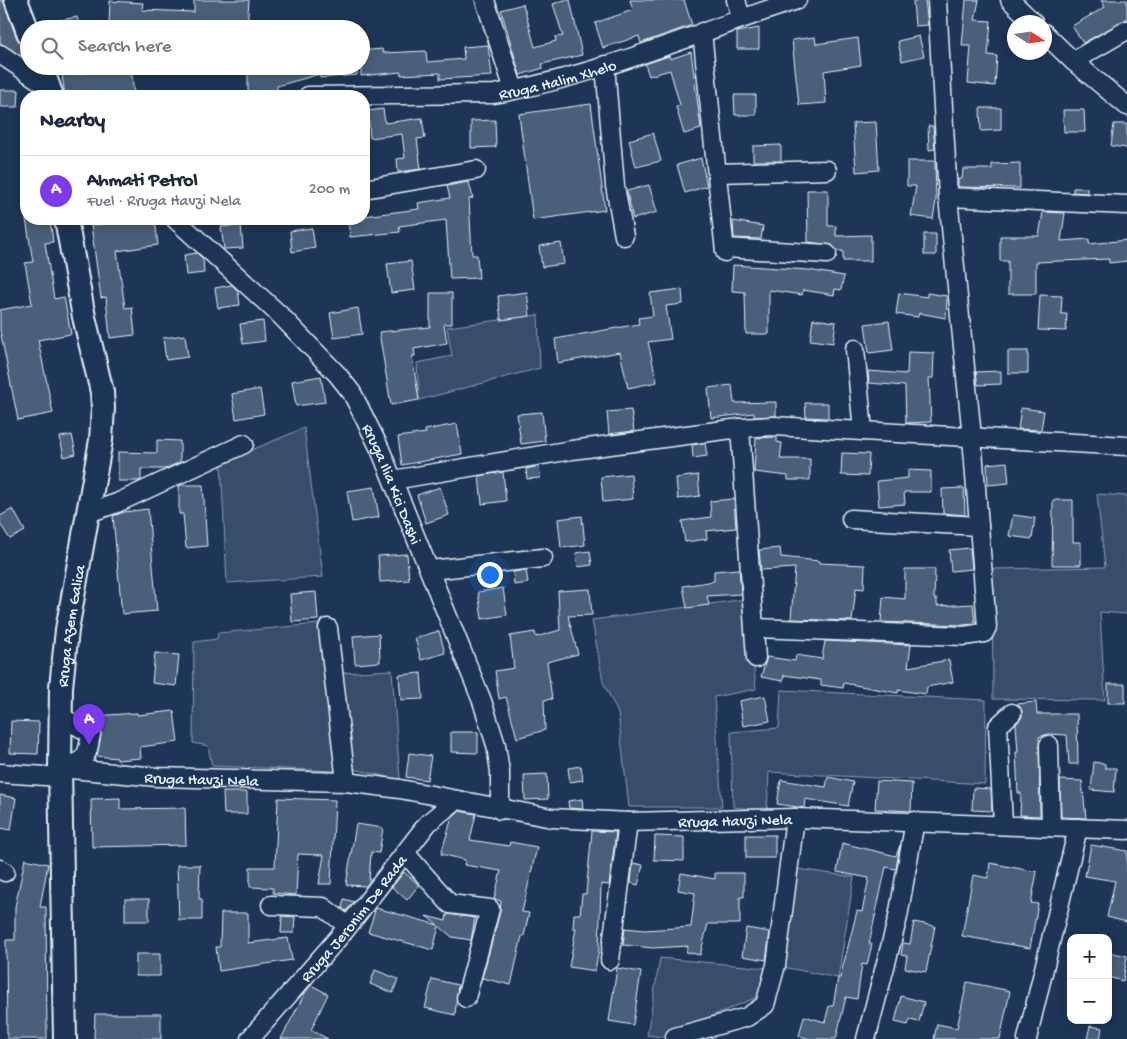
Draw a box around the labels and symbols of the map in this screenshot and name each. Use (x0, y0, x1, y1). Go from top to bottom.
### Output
north arrow (1007, 15, 1052, 60)
street label: Rruga Halim Xhelo (497, 57, 619, 106)
street label: Rruga Ilia Kici Dashi (356, 422, 424, 548)
street label: Rruga Azem Galica (55, 562, 92, 688)
your location (477, 562, 503, 588)
pin: A (73, 704, 105, 745)
street label: Rruga Havzi Nela (143, 770, 260, 793)
street label: Rruga Havzi Nela (678, 812, 794, 834)
street label: Rruga Jeronim De Rada (298, 852, 413, 987)

